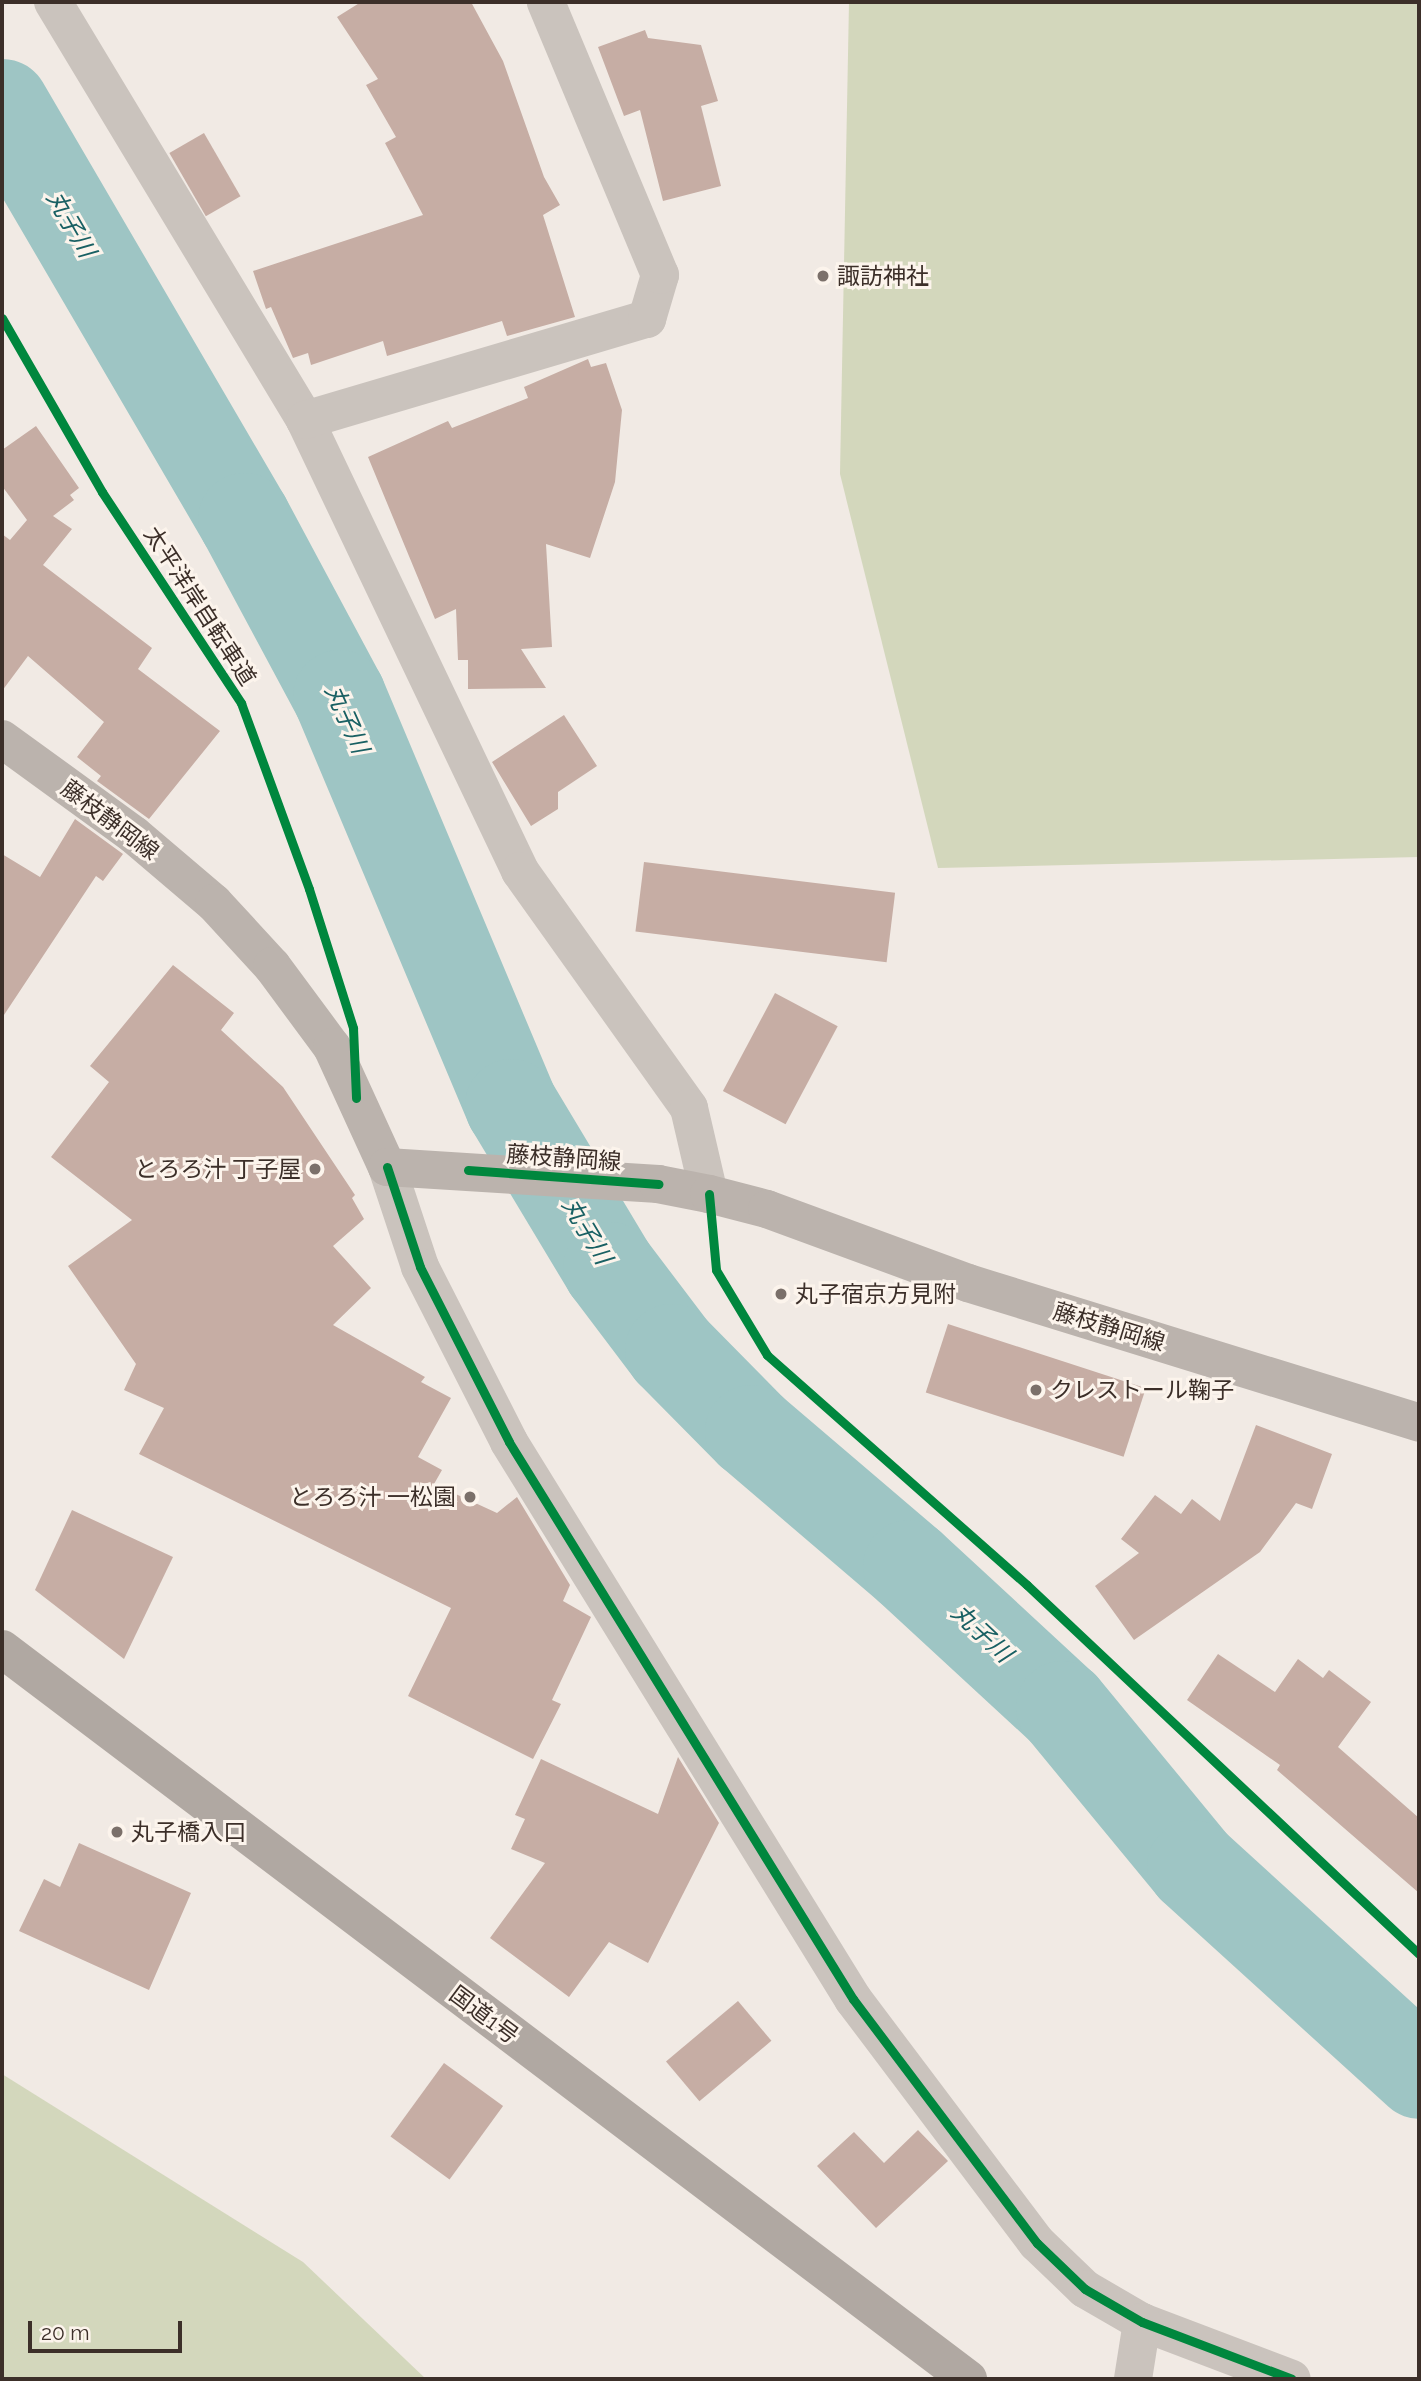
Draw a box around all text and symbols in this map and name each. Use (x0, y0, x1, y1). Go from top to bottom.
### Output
water label: 丸子川 (41, 186, 101, 262)
place label: 諏訪神社 (837, 262, 929, 290)
marker: 諏訪神社 (815, 268, 831, 284)
street label: 太平洋岸自転車道 (138, 521, 262, 691)
water label: 丸子川 (319, 680, 375, 758)
street label: 藤枝静岡線 (56, 774, 164, 866)
street label: 藤枝静岡線 (506, 1140, 622, 1176)
place label: とろろ汁 丁子屋 (134, 1155, 301, 1183)
marker: とろろ汁 丁子屋 (307, 1161, 323, 1177)
water label: 丸子川 (556, 1193, 618, 1269)
place label: 丸子宿京方見附 (795, 1280, 956, 1308)
marker: 丸子宿京方見附 (773, 1286, 789, 1302)
street label: 藤枝静岡線 (1050, 1297, 1168, 1357)
place label: クレストール鞠子 (1050, 1376, 1234, 1404)
marker: クレストール鞠子 (1028, 1382, 1044, 1398)
place label: とろろ汁 一松園 (289, 1483, 456, 1511)
marker: とろろ汁 一松園 (462, 1489, 478, 1505)
water label: 丸子川 (946, 1598, 1018, 1668)
place label: 丸子橋入口 (131, 1818, 246, 1846)
marker: 丸子橋入口 (109, 1824, 125, 1840)
street label: 国道1号 (444, 1980, 524, 2050)
scale bar (32, 2308, 186, 2352)
text: 20 m (41, 2320, 89, 2345)

